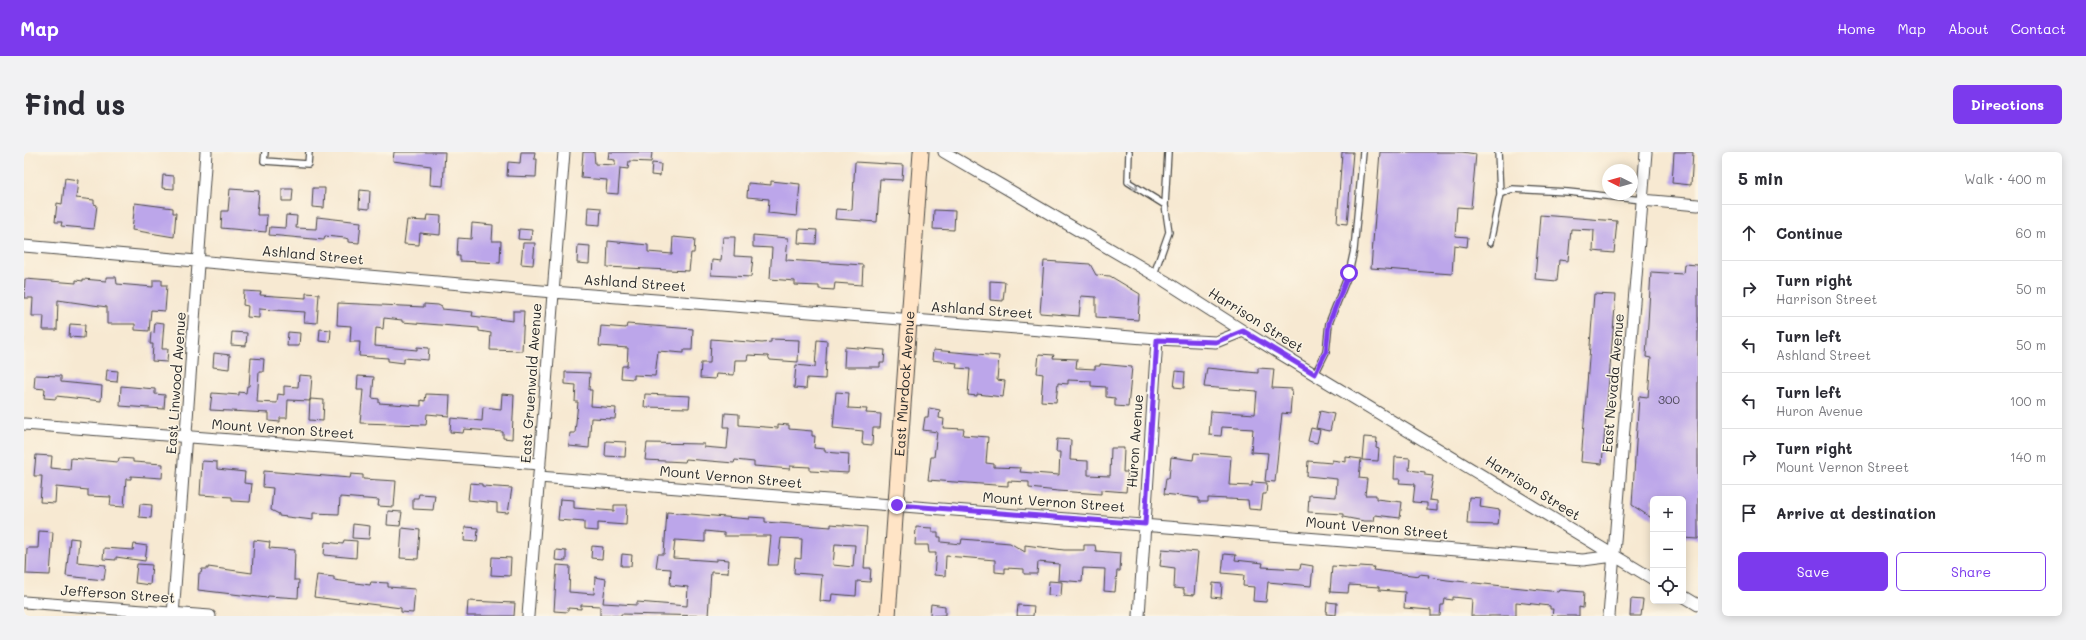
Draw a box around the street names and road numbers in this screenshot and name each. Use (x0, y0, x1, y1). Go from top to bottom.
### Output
street label: Ashland Street (261, 241, 365, 268)
street label: Ashland Street (583, 269, 687, 296)
street label: Harrison Street (1205, 283, 1307, 357)
street label: Ashland Street (930, 296, 1034, 323)
street label: East Gruenwald Avenue (515, 302, 546, 464)
street label: East Murdock Avenue (889, 310, 919, 457)
street label: East Linwood Avenue (161, 311, 190, 455)
street label: East Nevada Avenue (1597, 312, 1628, 453)
street label: Huron Avenue (1122, 394, 1147, 488)
street label: Mount Vernon Street (211, 414, 355, 443)
street label: Harrison Street (1482, 451, 1584, 525)
street label: Mount Vernon Street (659, 461, 803, 492)
street label: Mount Vernon Street (982, 487, 1126, 516)
street label: Mount Vernon Street (1305, 512, 1449, 543)
street label: Jefferson Street (60, 580, 176, 607)

